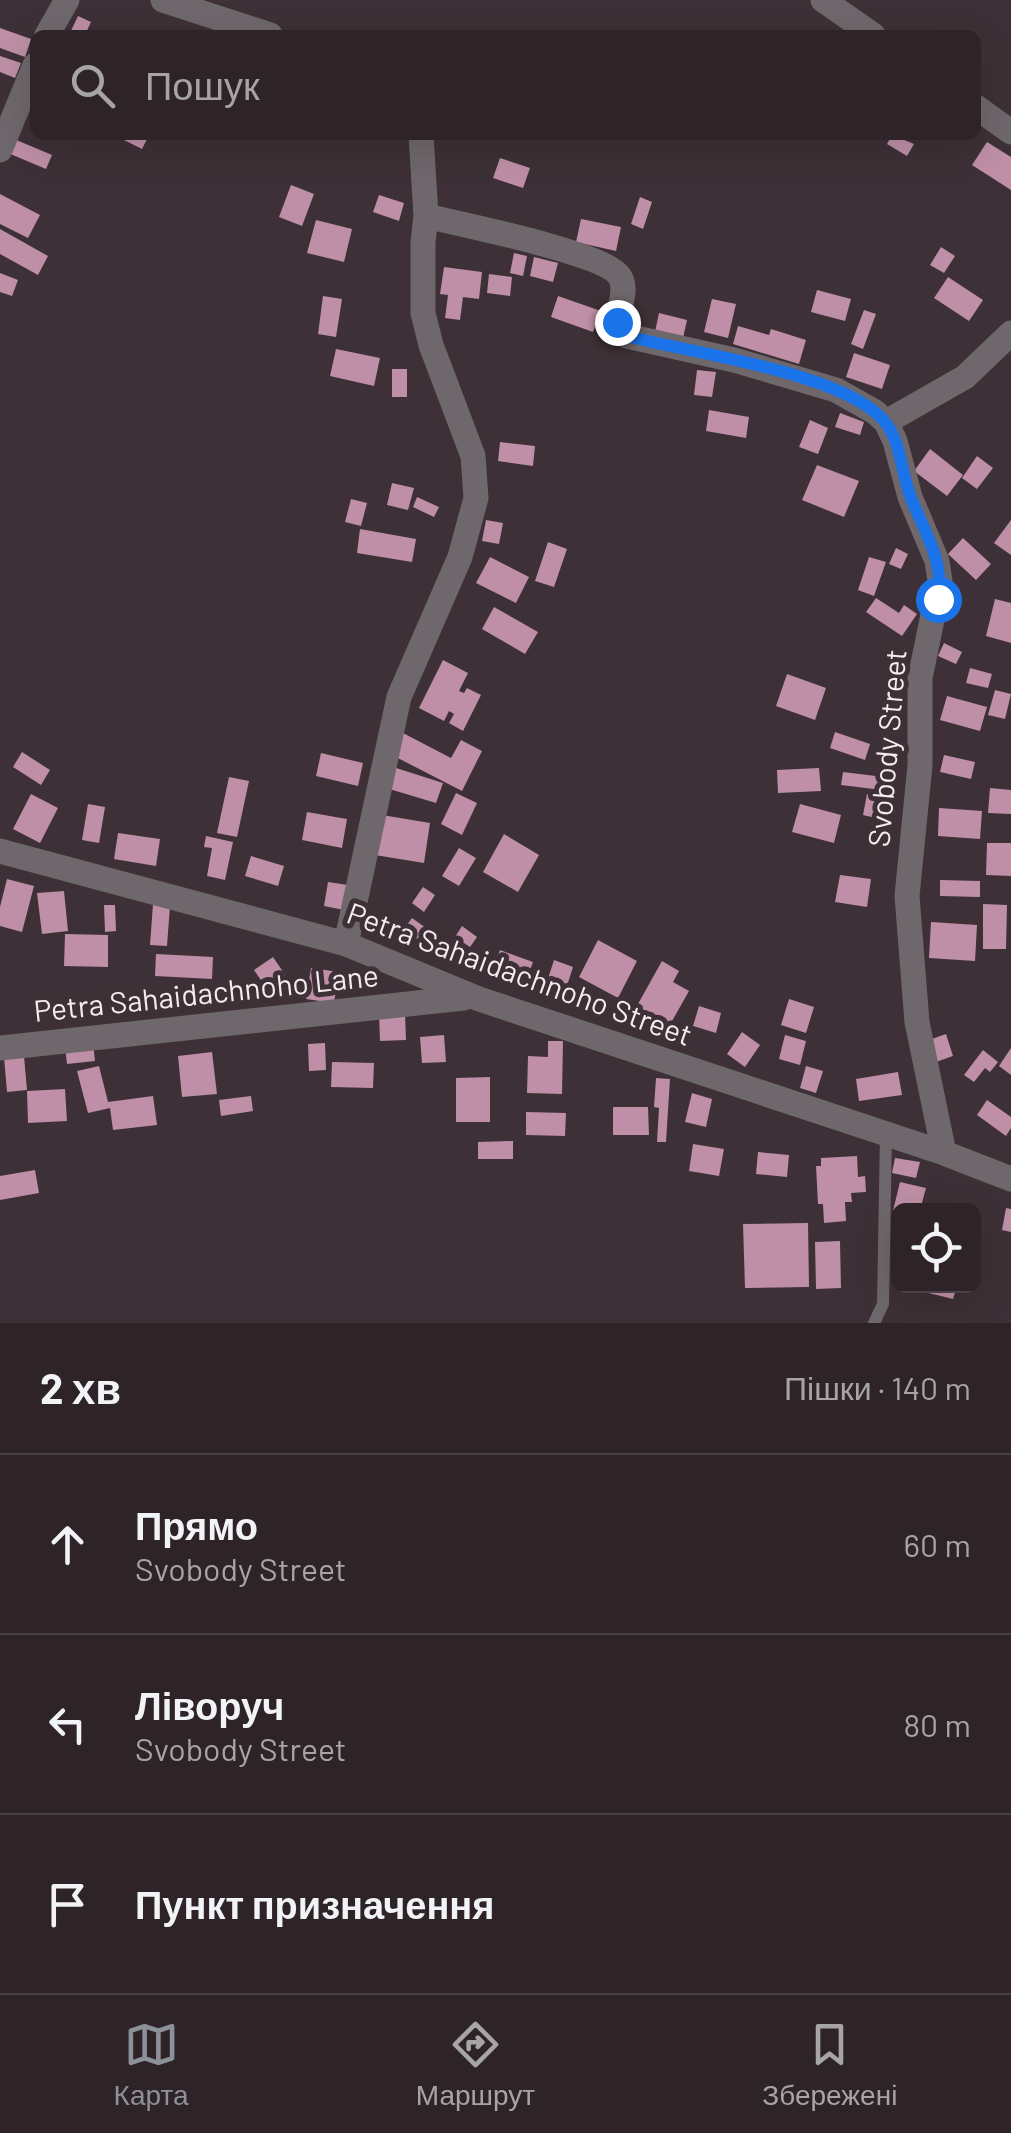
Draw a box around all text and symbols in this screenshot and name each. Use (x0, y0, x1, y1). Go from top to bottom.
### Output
search box (30, 30, 981, 140)
icon: search (65, 58, 120, 113)
text: Пошук (145, 62, 260, 108)
route end (595, 300, 641, 346)
route start (916, 577, 962, 623)
street label: Svobody Street (859, 648, 913, 848)
street label: Petra Sahaidachnoho Street (343, 894, 697, 1052)
street label: Petra Sahaidachnoho Lane (32, 956, 380, 1028)
map controls (891, 1203, 981, 1293)
button: locate (891, 1203, 981, 1293)
text: 2 хв (40, 1362, 121, 1412)
text: Пішки · 140 m (784, 1368, 971, 1406)
text: Прямо (135, 1502, 258, 1548)
icon: ahead (40, 1517, 95, 1572)
text: 60 m (904, 1525, 971, 1563)
text: Svobody Street (135, 1549, 346, 1587)
text: Ліворуч (135, 1682, 284, 1728)
icon: left (40, 1697, 95, 1752)
text: 80 m (903, 1705, 971, 1743)
text: Svobody Street (135, 1729, 346, 1767)
icon: arrive (40, 1877, 95, 1932)
text: Пункт призначення (135, 1881, 494, 1927)
tab: Карта (114, 2017, 189, 2112)
tab: Маршрут (416, 2017, 535, 2112)
tab: Збережені (762, 2017, 897, 2112)

